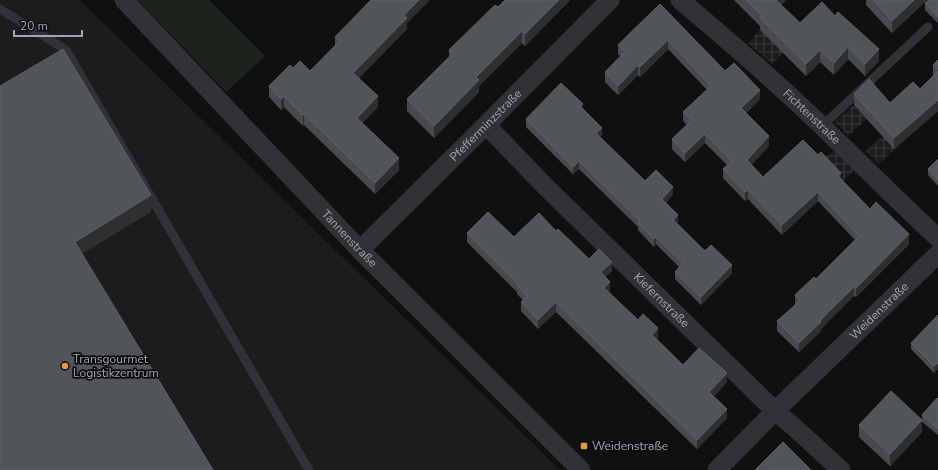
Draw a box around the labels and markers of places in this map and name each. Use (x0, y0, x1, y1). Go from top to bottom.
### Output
place label: Transgourmet Logistikzentrum (73, 351, 159, 381)
marker: Transgourmet Logistikzentrum (60, 361, 70, 371)
place label: Weidenstraße (592, 438, 668, 454)
marker: Weidenstraße (579, 441, 589, 451)

